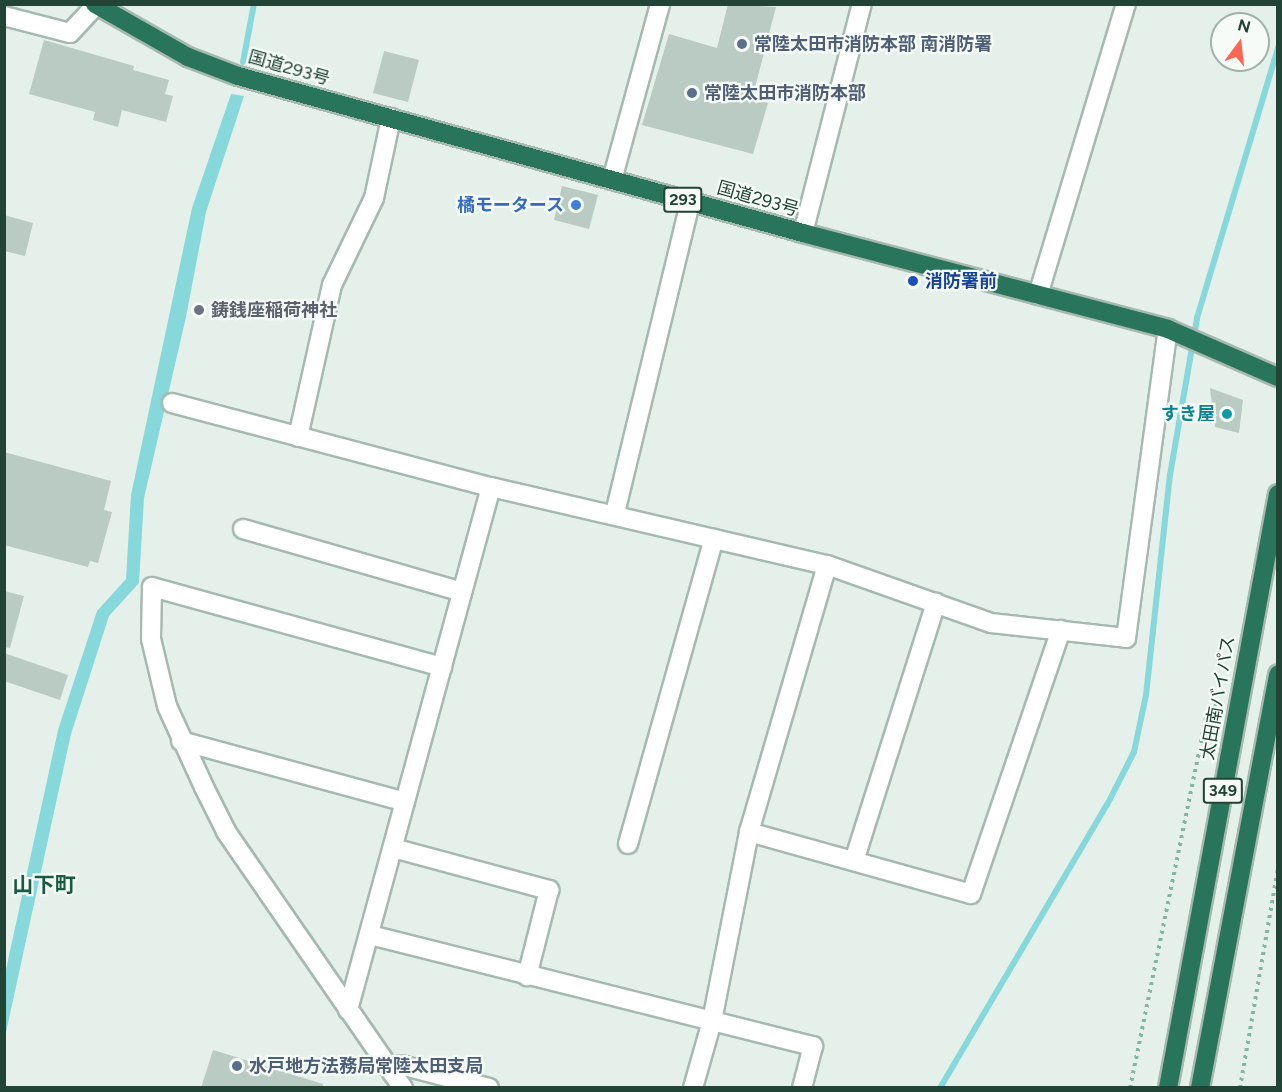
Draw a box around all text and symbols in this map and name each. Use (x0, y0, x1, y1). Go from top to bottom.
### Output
north arrow (1210, 12, 1270, 72)
text: N (1236, 15, 1253, 37)
place label: 常陸太田市消防本部 南消防署 (754, 33, 992, 55)
marker: 常陸太田市消防本部 南消防署 (735, 37, 749, 51)
street label: 国道293号 (246, 46, 332, 90)
place label: 常陸太田市消防本部 (704, 82, 866, 104)
marker: 常陸太田市消防本部 (685, 86, 699, 100)
street label: 国道293号 (715, 177, 801, 221)
road number: 293 (662, 187, 704, 213)
place label: 橘モータース (456, 194, 564, 216)
marker: 橘モータース (569, 198, 583, 212)
place label: 消防署前 (925, 270, 997, 292)
marker: 消防署前 (906, 274, 920, 288)
place label: 鋳銭座稲荷神社 (211, 299, 337, 321)
marker: 鋳銭座稲荷神社 (192, 303, 206, 317)
place label: すき屋 (1161, 403, 1215, 425)
marker: すき屋 (1220, 407, 1234, 421)
street label: 太田南バイパス (1196, 634, 1240, 762)
road number: 349 (1202, 778, 1244, 804)
district label: 山下町 (13, 872, 75, 898)
place label: 水戸地方法務局常陸太田支局 (249, 1055, 483, 1077)
marker: 水戸地方法務局常陸太田支局 (230, 1059, 244, 1073)

